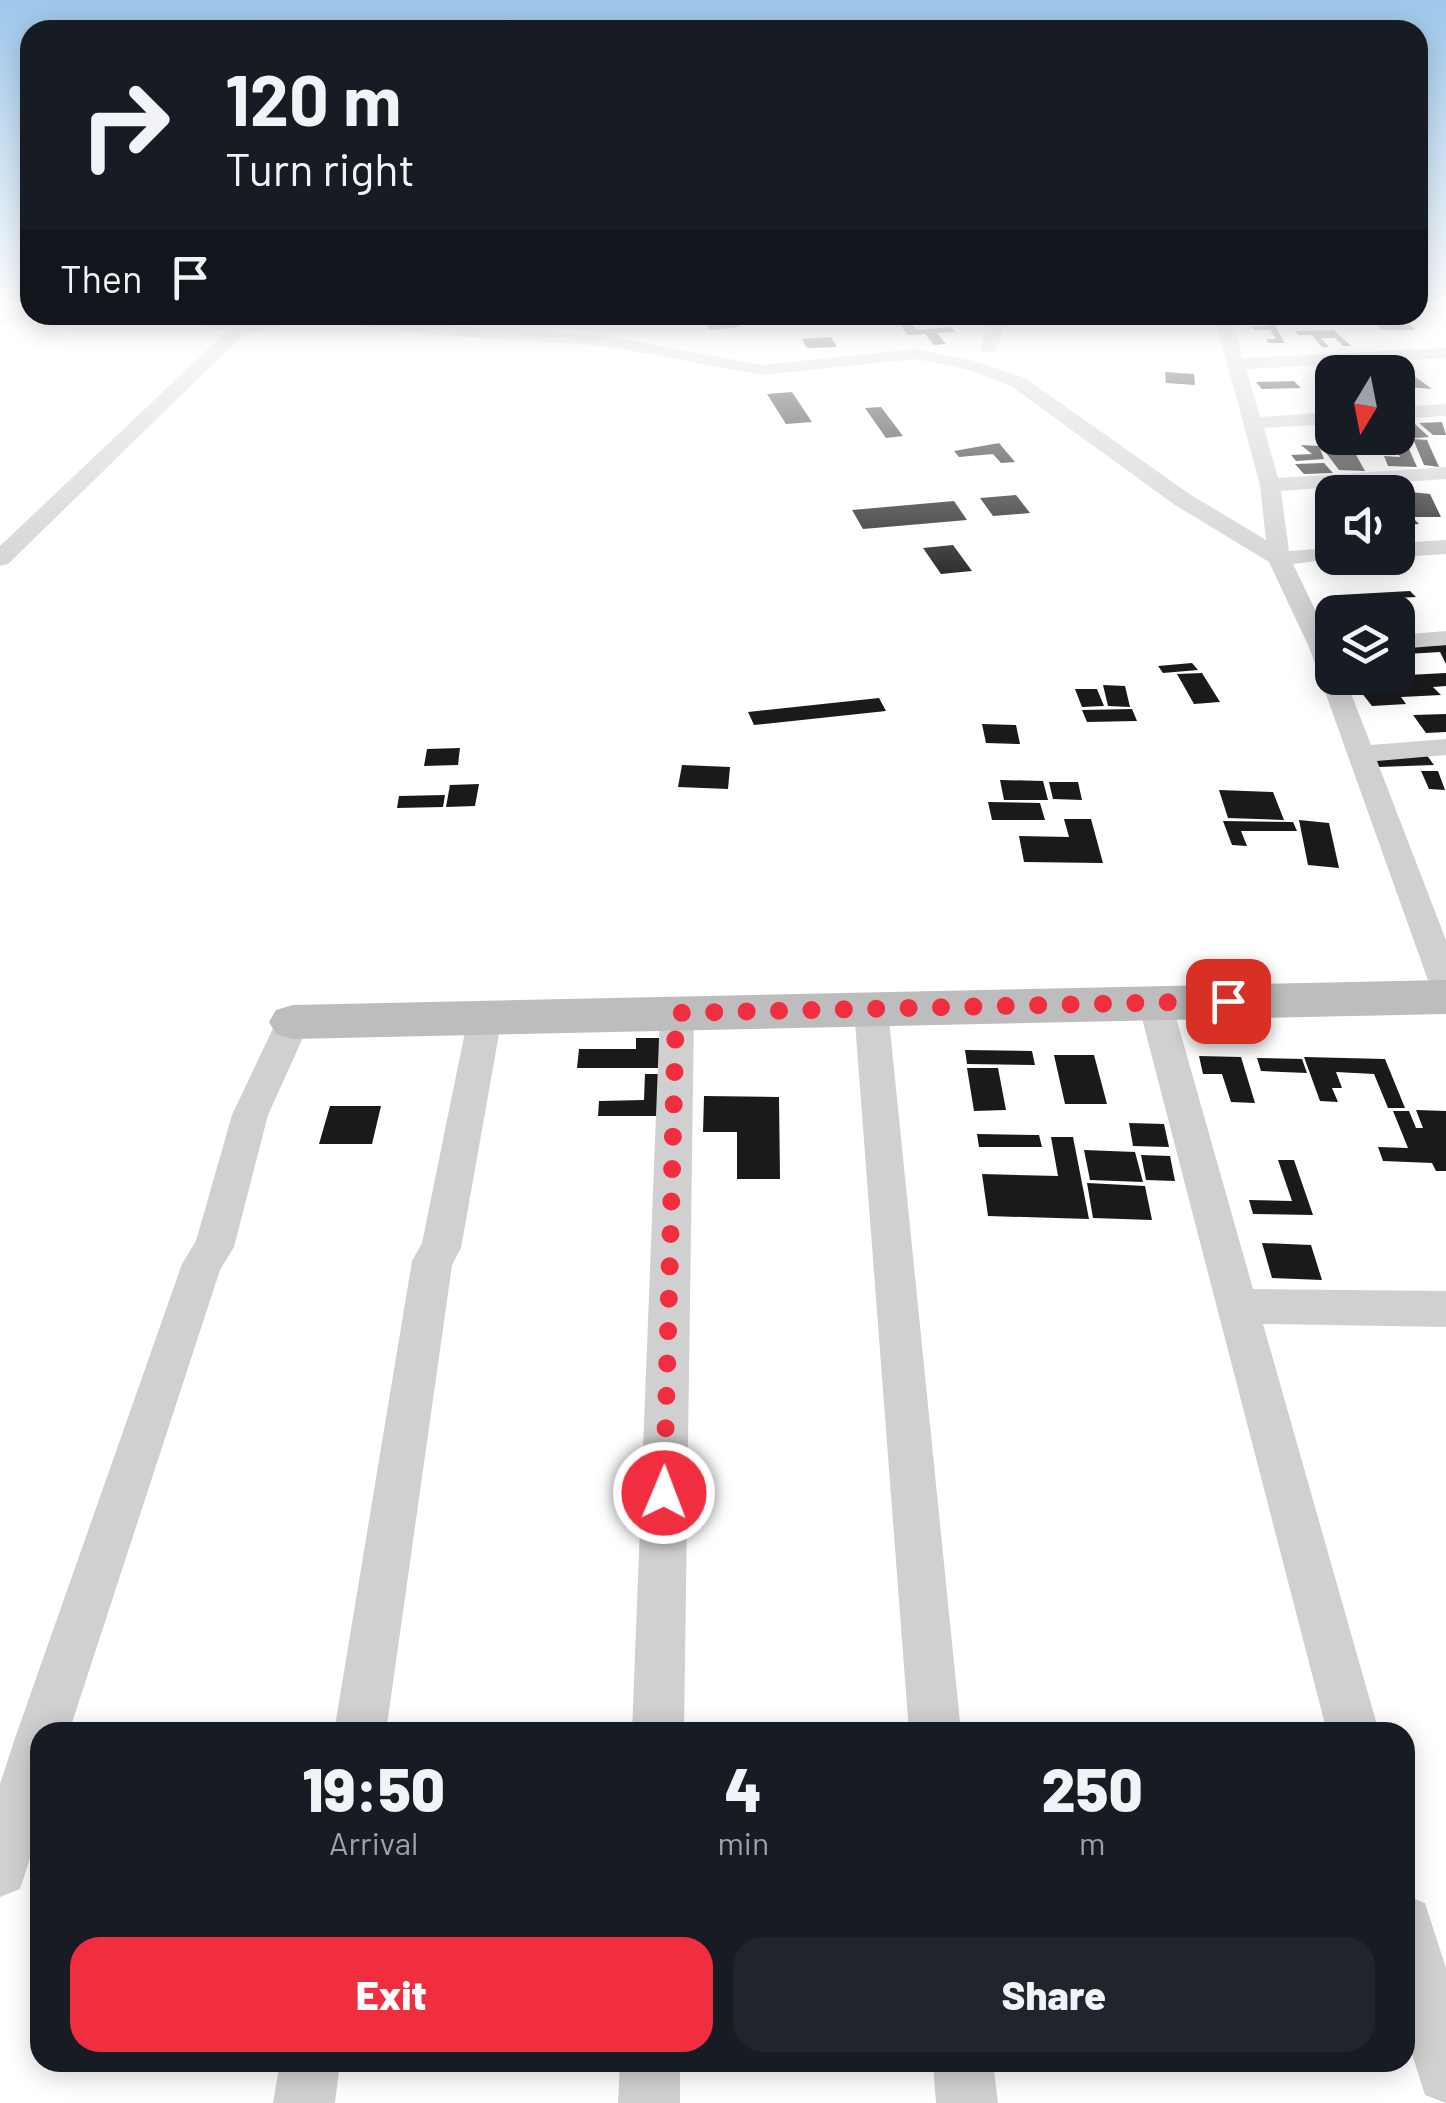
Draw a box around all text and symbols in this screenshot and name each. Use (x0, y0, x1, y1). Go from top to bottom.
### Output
text: 120 m (225, 56, 401, 140)
icon: right (60, 60, 190, 190)
text: Turn right (225, 141, 415, 195)
icon: arrive (163, 250, 218, 305)
text: Then (60, 255, 143, 301)
north arrow (1315, 355, 1415, 455)
map controls (1315, 355, 1415, 695)
button: sound (1315, 475, 1415, 575)
button: layers (1315, 595, 1415, 695)
pin (1186, 959, 1271, 1044)
icon: arrive (1201, 974, 1256, 1029)
position arrow (612, 1441, 716, 1545)
text: 19:50 (302, 1752, 445, 1824)
text: 4 (725, 1752, 762, 1824)
text: 250 (1042, 1752, 1143, 1824)
text: Arrival (329, 1823, 418, 1861)
text: min (717, 1823, 769, 1861)
text: m (1079, 1823, 1105, 1861)
button: Exit (70, 1937, 713, 2052)
button: Share (733, 1937, 1375, 2052)

